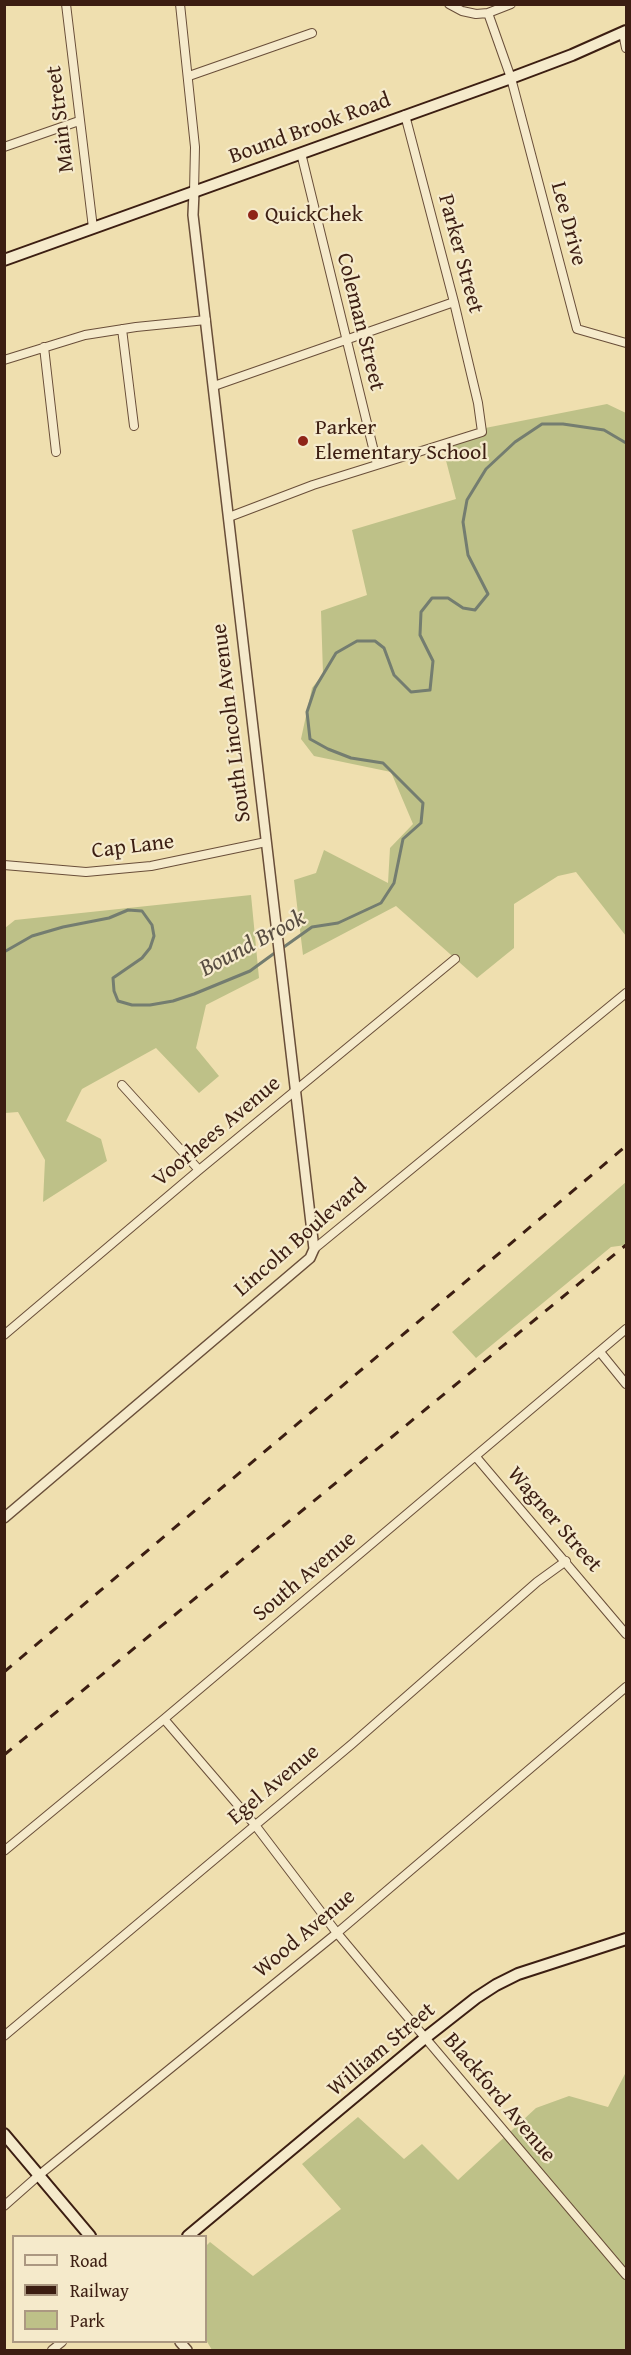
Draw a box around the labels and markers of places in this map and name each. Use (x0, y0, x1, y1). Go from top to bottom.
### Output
place label: QuickChek (265, 202, 363, 228)
marker: QuickChek (246, 208, 260, 222)
place label: Parker Elementary School (315, 415, 487, 466)
marker: Parker Elementary School (296, 434, 310, 448)

